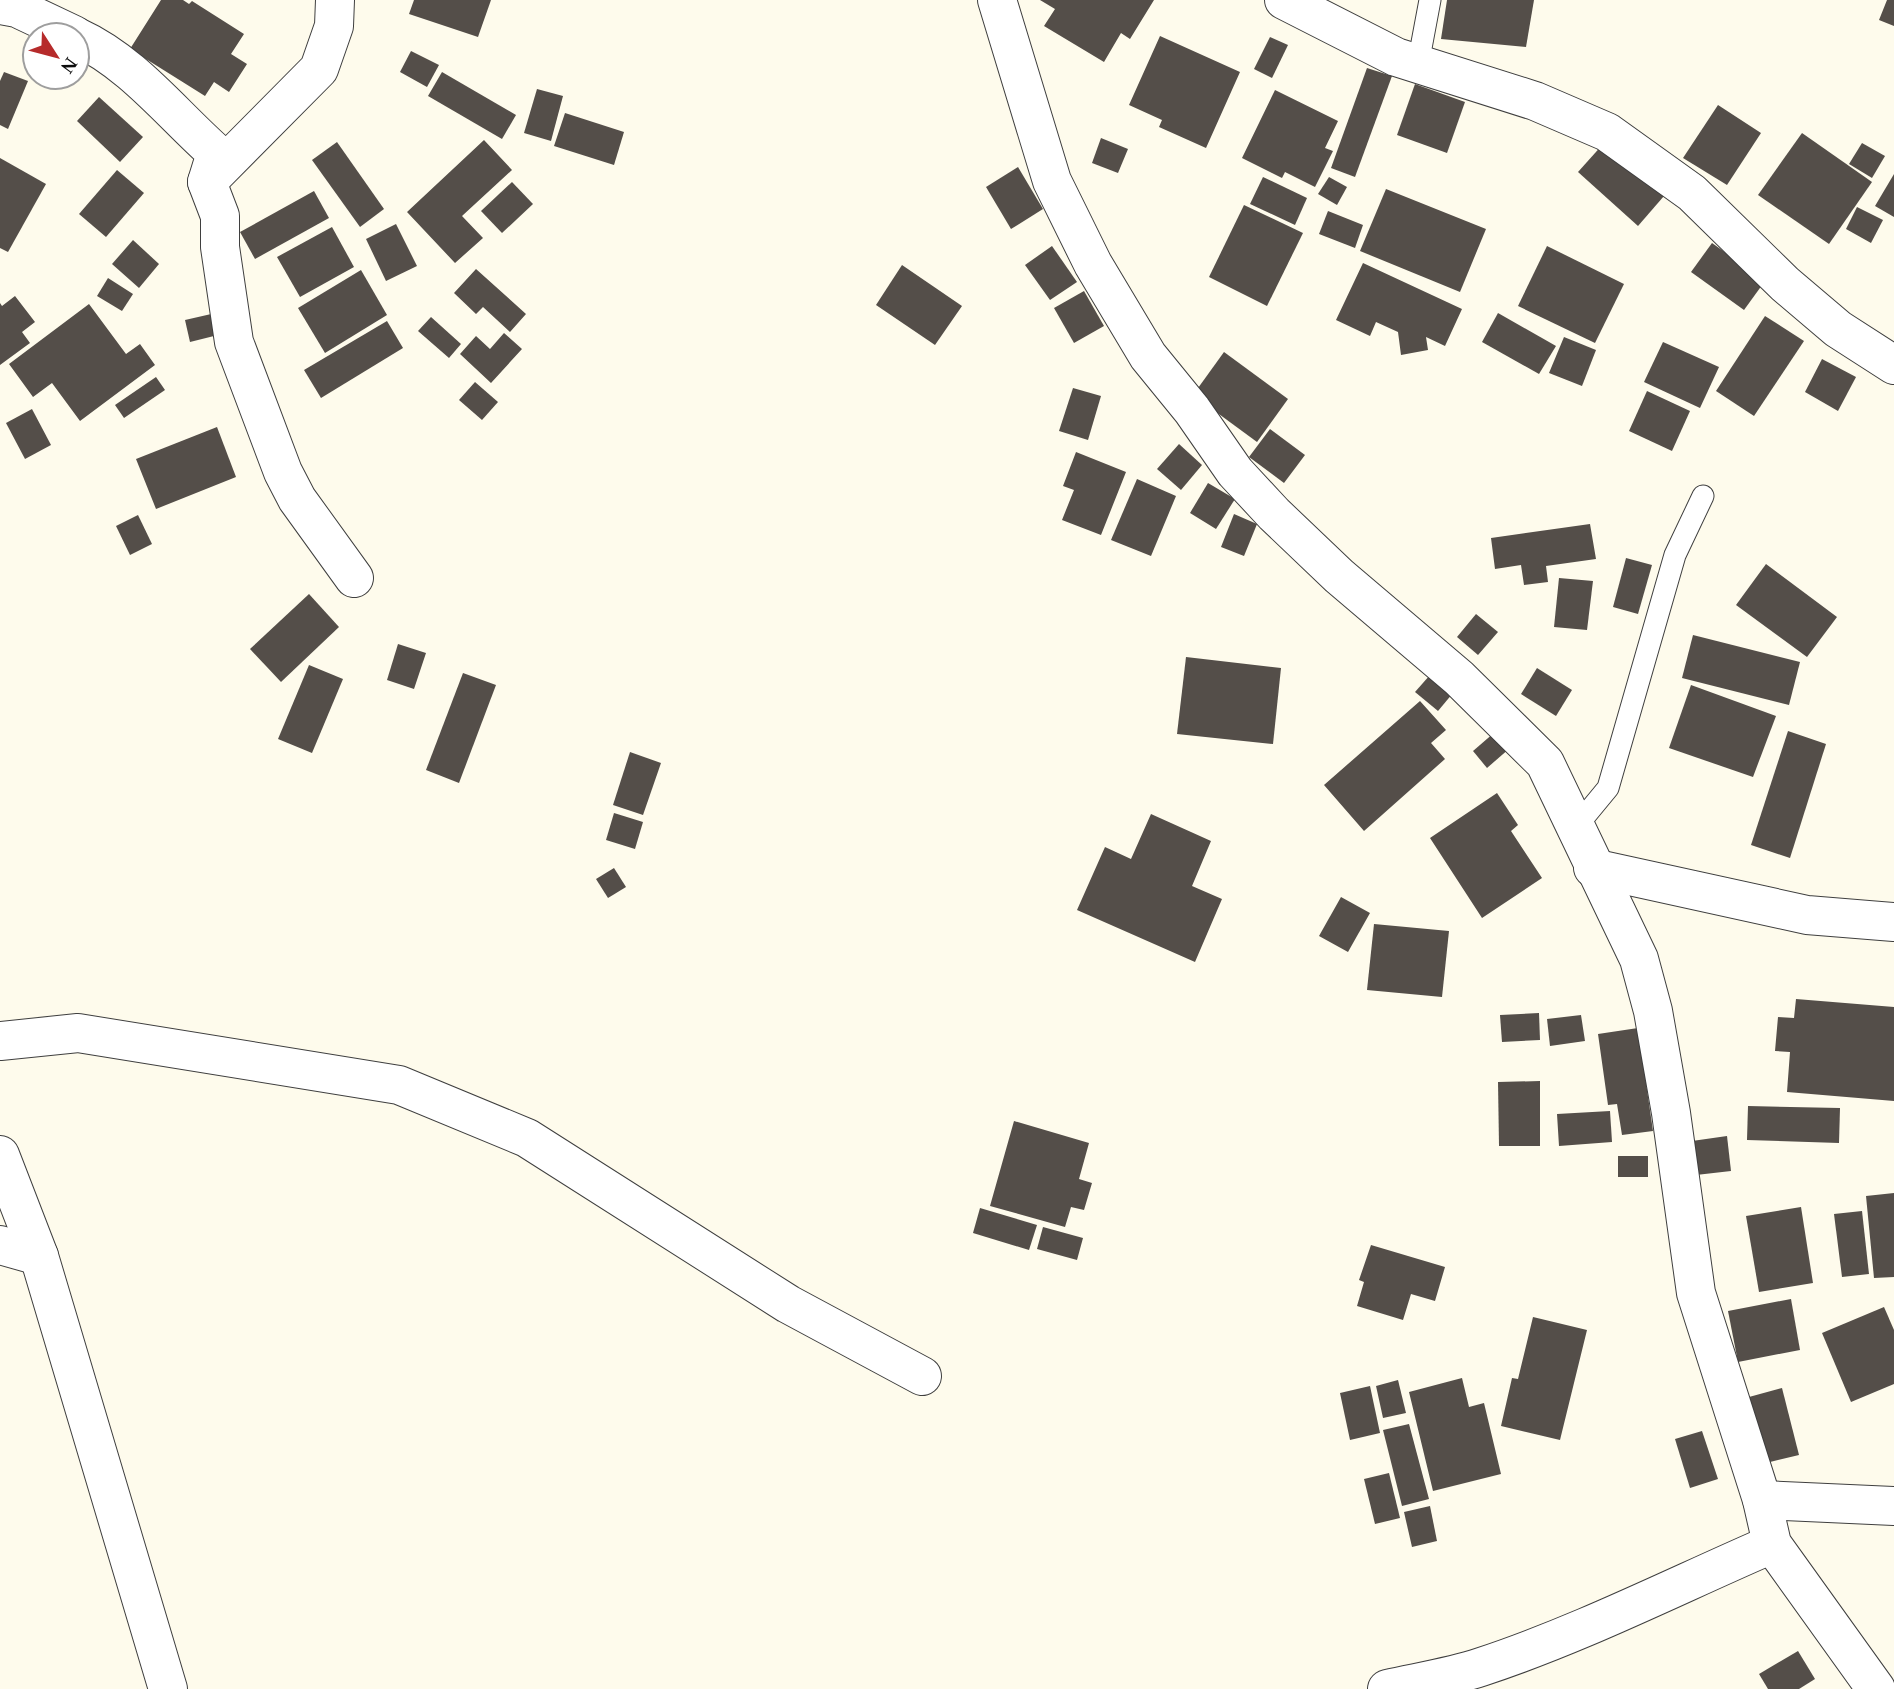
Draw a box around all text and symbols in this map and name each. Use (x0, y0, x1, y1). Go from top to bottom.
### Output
north arrow (21, 21, 91, 91)
text: N (57, 54, 82, 78)

